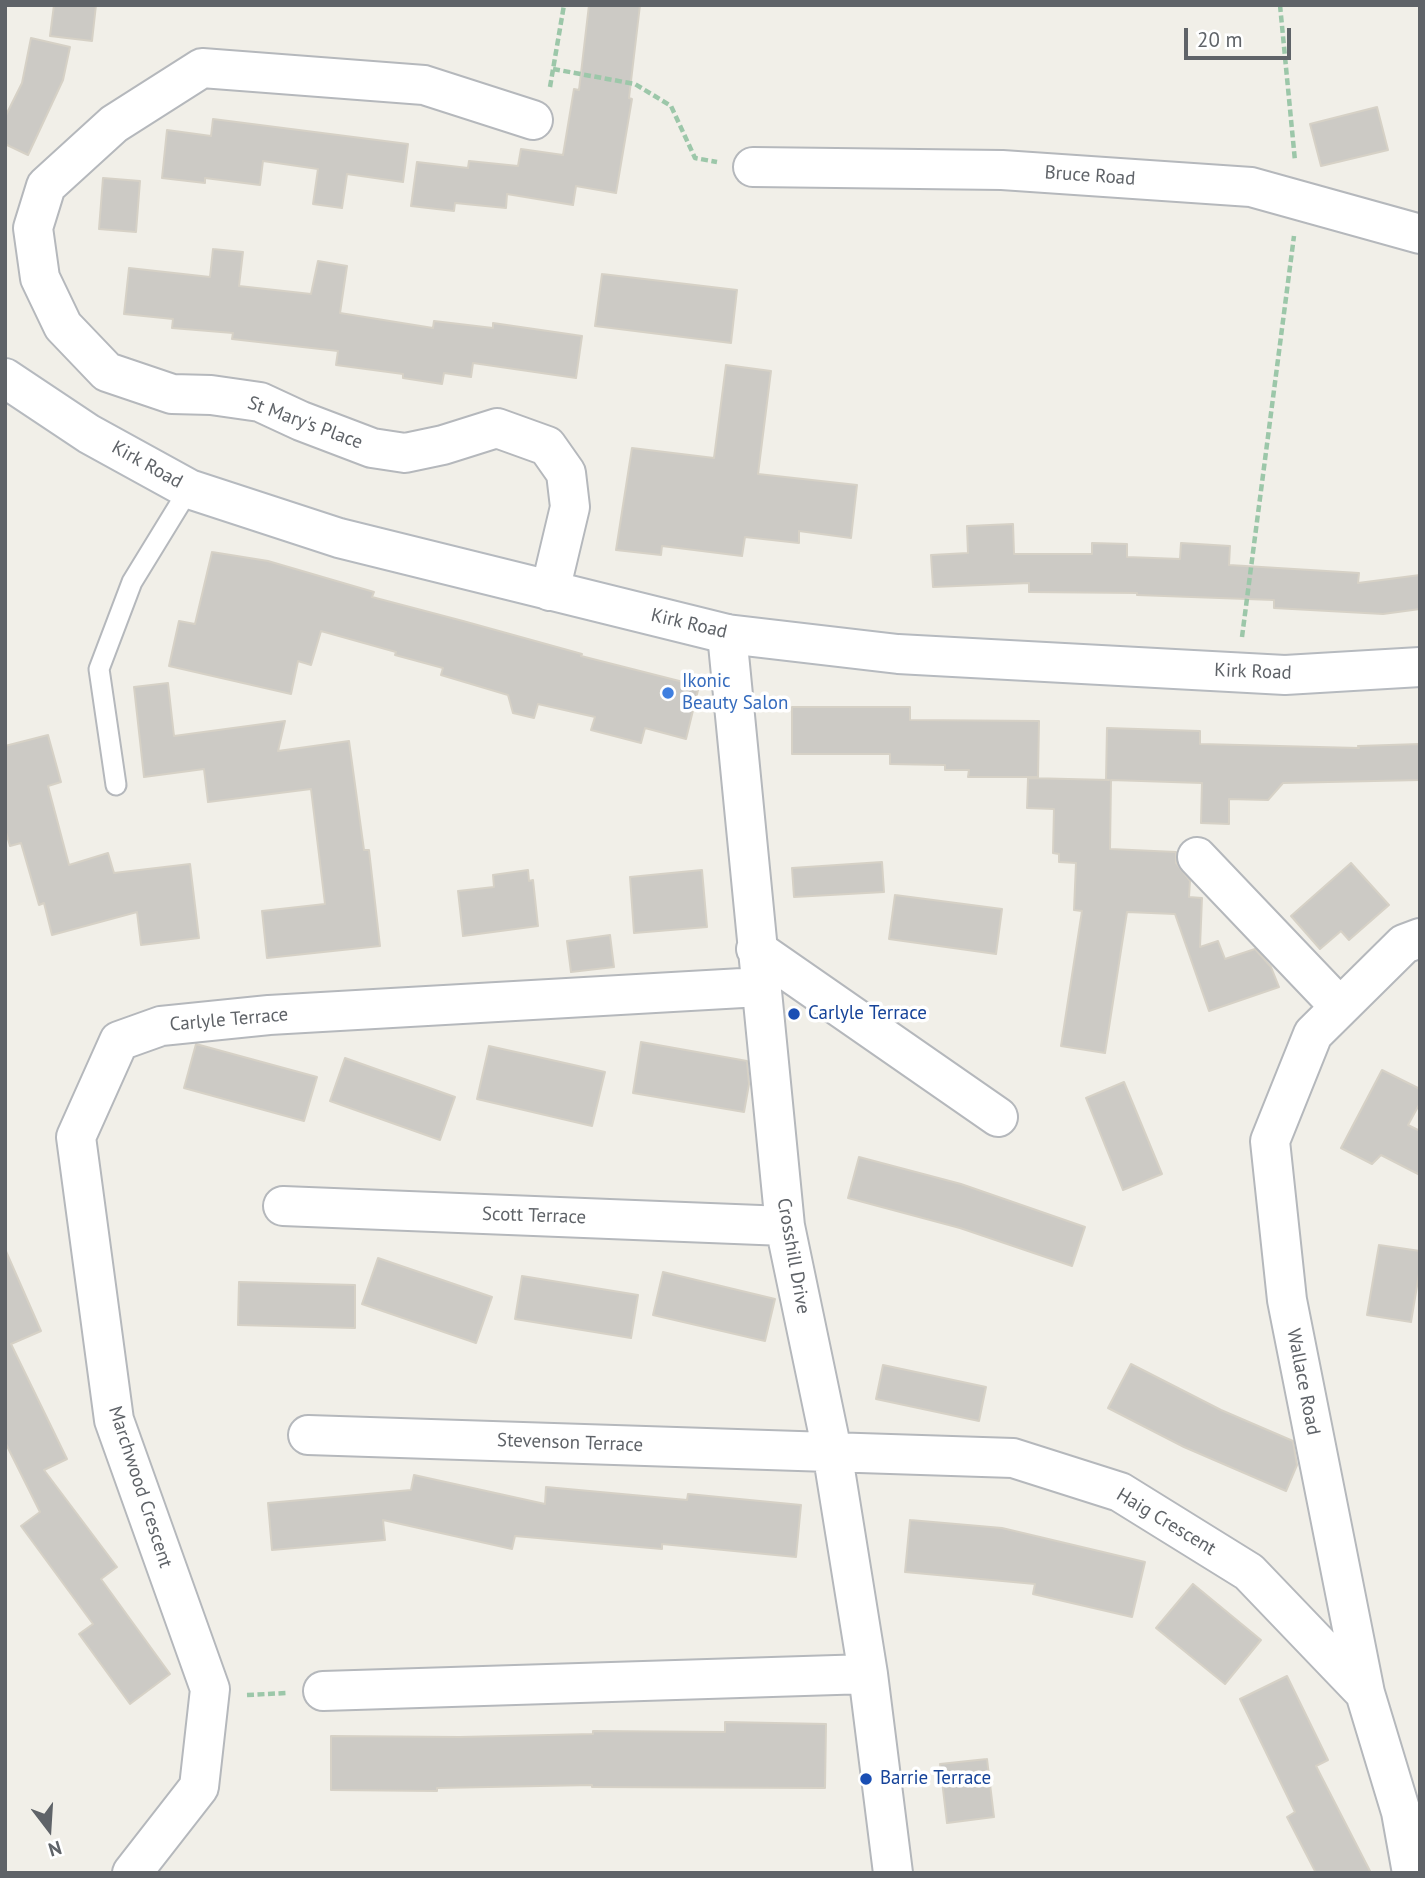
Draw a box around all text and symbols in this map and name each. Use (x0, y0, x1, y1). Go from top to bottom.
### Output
scale bar (1187, 14, 1294, 58)
text: 20 m (1197, 26, 1243, 53)
street label: Bruce Road (1044, 161, 1136, 191)
street label: St Mary's Place (244, 392, 366, 454)
street label: Kirk Road (108, 436, 186, 494)
street label: Kirk Road (649, 604, 729, 644)
street label: Kirk Road (1214, 659, 1292, 685)
place label: Ikonic Beauty Salon (682, 671, 788, 715)
marker: Ikonic Beauty Salon (660, 685, 676, 701)
street label: Carlyle Terrace (169, 1003, 289, 1037)
place label: Carlyle Terrace (808, 1003, 927, 1025)
marker: Carlyle Terrace (786, 1006, 802, 1022)
street label: Crosshill Drive (772, 1196, 814, 1316)
street label: Scott Terrace (482, 1203, 586, 1229)
street label: Wallace Road (1282, 1327, 1324, 1437)
street label: Marchwood Crescent (103, 1403, 177, 1571)
street label: Stevenson Terrace (497, 1429, 643, 1457)
street label: Haig Crescent (1112, 1483, 1220, 1561)
place label: Barrie Terrace (880, 1768, 991, 1790)
marker: Barrie Terrace (858, 1771, 874, 1787)
north arrow (14, 1794, 84, 1864)
text: N (46, 1836, 65, 1862)

